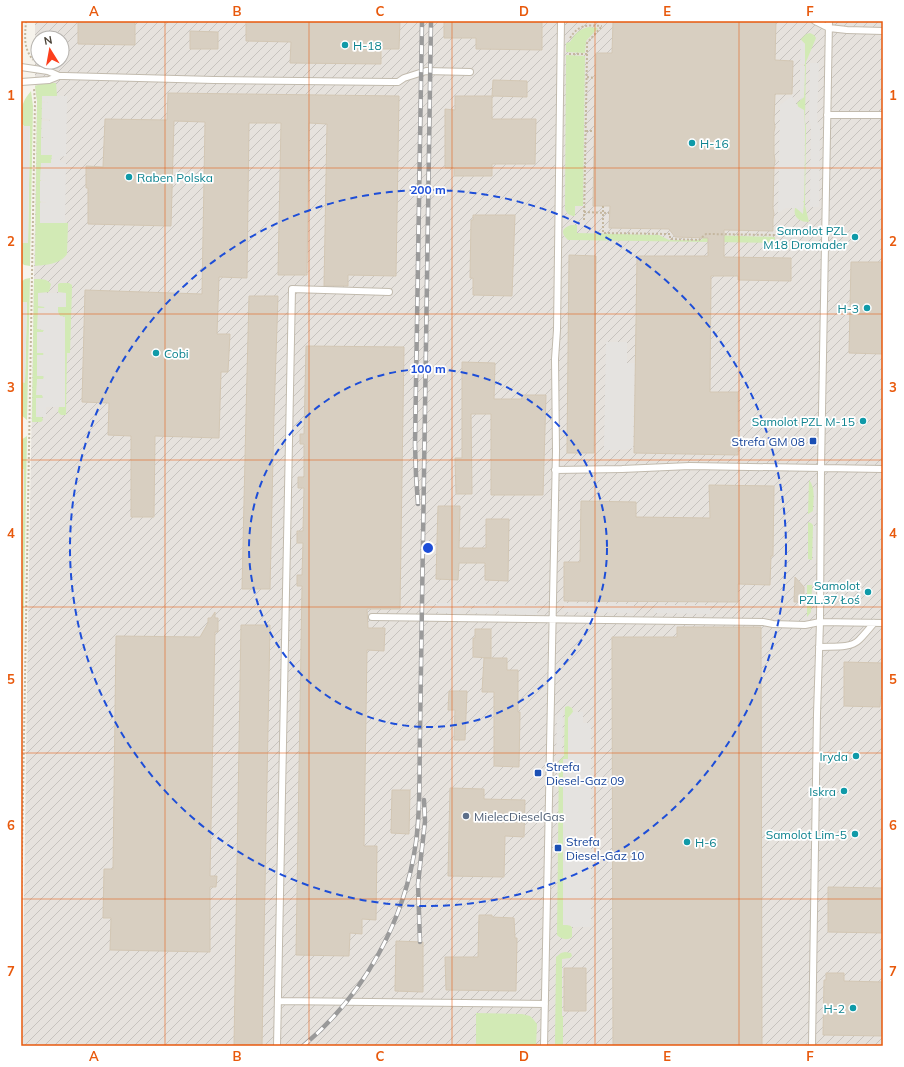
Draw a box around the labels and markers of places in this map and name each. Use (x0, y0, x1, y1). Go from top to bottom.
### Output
place label: H-18 (353, 38, 382, 53)
marker: H-18 (340, 40, 350, 50)
place label: H-16 (700, 136, 729, 151)
marker: H-16 (687, 138, 697, 148)
place label: Raben Polska (137, 170, 213, 185)
marker: Raben Polska (124, 172, 134, 182)
place label: Samolot PZL M18 Dromader (763, 223, 848, 252)
marker: Samolot PZL M18 Dromader (850, 232, 860, 242)
place label: H-3 (837, 301, 859, 316)
marker: H-3 (862, 303, 872, 313)
place label: Cobi (164, 346, 189, 361)
marker: Cobi (151, 348, 161, 358)
place label: Samolot PZL M-15 (752, 414, 855, 429)
marker: Samolot PZL M-15 (858, 416, 868, 426)
place label: Strefa GM 08 (732, 434, 805, 449)
marker: Strefa GM 08 (808, 436, 818, 446)
centre of rings (421, 541, 435, 555)
place label: Samolot PZL.37 Łoś (799, 578, 860, 607)
marker: Samolot PZL.37 Łoś (863, 587, 873, 597)
place label: Iryda (819, 749, 848, 764)
marker: Iryda (851, 751, 861, 761)
place label: Strefa Diesel-Gaz 09 (546, 759, 625, 788)
marker: Strefa Diesel-Gaz 09 (533, 768, 543, 778)
place label: Iskra (809, 784, 836, 799)
marker: Iskra (839, 786, 849, 796)
place label: MielecDieselGas (474, 809, 565, 824)
marker: MielecDieselGas (461, 811, 471, 821)
place label: Samolot Lim-5 (766, 827, 847, 842)
marker: Samolot Lim-5 (850, 829, 860, 839)
place label: Strefa Diesel-Gaz 10 (566, 834, 645, 863)
place label: H-6 (695, 835, 717, 850)
marker: H-6 (682, 837, 692, 847)
marker: Strefa Diesel-Gaz 10 (553, 843, 563, 853)
place label: H-2 (823, 1001, 845, 1016)
marker: H-2 (848, 1003, 858, 1013)

